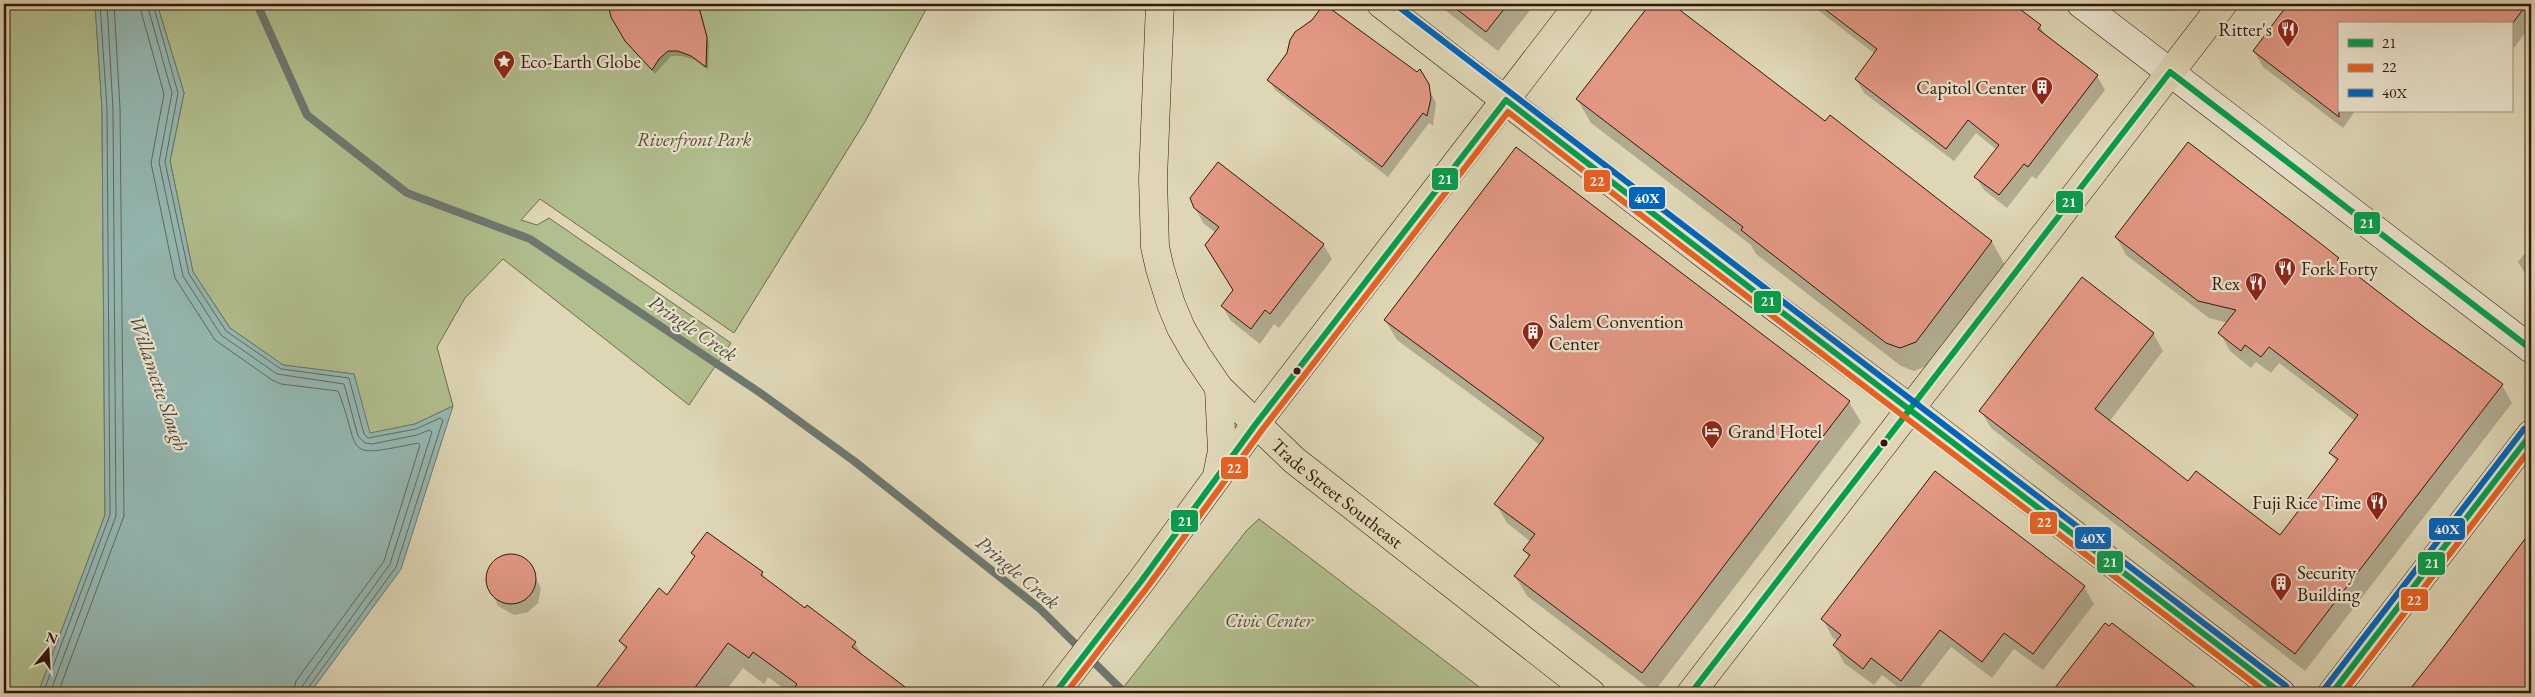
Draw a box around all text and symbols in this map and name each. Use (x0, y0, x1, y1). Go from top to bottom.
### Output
place label: Ritter's (2218, 17, 2272, 42)
restaurant icon: Ritter's (2276, 17, 2300, 48)
legend (2338, 22, 2512, 112)
text: 21 (2382, 33, 2396, 52)
place icon: Eco-Earth Globe (492, 49, 516, 80)
place label: Eco-Earth Globe (520, 49, 641, 74)
text: 22 (2382, 57, 2397, 76)
place label: Capitol Center (1916, 75, 2027, 100)
building icon: Capitol Center (2030, 75, 2054, 106)
text: 40X (2382, 83, 2407, 102)
park label: Riverfront Park (637, 127, 752, 152)
line badge: 21 (1431, 167, 1459, 191)
line badge: 22 (1583, 169, 1611, 193)
text: 21 (1438, 170, 1452, 188)
text: 22 (1590, 172, 1605, 190)
line badge: 40X (1628, 186, 1666, 210)
text: 40X (1634, 189, 1660, 207)
line badge: 21 (2055, 190, 2084, 214)
text: 21 (2062, 193, 2076, 211)
line badge: 21 (2353, 211, 2381, 235)
text: 21 (2360, 214, 2374, 232)
restaurant icon: Fork Forty (2273, 256, 2297, 287)
place label: Fork Forty (2301, 256, 2378, 281)
place label: Rex (2211, 271, 2241, 296)
restaurant icon: Rex (2244, 271, 2268, 302)
water label: Pringle Creek (644, 289, 742, 367)
line badge: 21 (1753, 290, 1782, 314)
text: 21 (1761, 292, 1775, 310)
place label: Salem Convention Center (1549, 309, 1684, 356)
water label: Willamette Slough (124, 312, 195, 455)
building icon: Salem Convention Center (1521, 320, 1545, 351)
unlabelled marker (1292, 366, 1302, 376)
hotel icon: Grand Hotel (1700, 419, 1724, 450)
place label: Grand Hotel (1728, 419, 1822, 444)
street label: Trade Street Southeast (1266, 433, 1408, 554)
unlabelled marker (1879, 438, 1889, 448)
line badge: 22 (1220, 456, 1249, 480)
text: 22 (1227, 459, 1242, 477)
place label: Fuji Rice Time (2252, 490, 2361, 515)
restaurant icon: Fuji Rice Time (2365, 490, 2389, 521)
line badge: 21 (1170, 509, 1199, 533)
line badge: 22 (2029, 511, 2058, 535)
text: 21 (1178, 512, 1192, 530)
text: 22 (2037, 513, 2052, 531)
line badge: 40X (2428, 517, 2466, 541)
text: 40X (2434, 520, 2460, 538)
line badge: 40X (2074, 526, 2112, 550)
water label: Pringle Creek (971, 529, 1065, 615)
text: 40X (2080, 529, 2106, 547)
line badge: 21 (2096, 550, 2124, 574)
line badge: 21 (2417, 551, 2446, 576)
text: 21 (2103, 553, 2117, 571)
text: 21 (2425, 554, 2439, 572)
place label: Security Building (2297, 560, 2361, 607)
building icon: Security Building (2269, 571, 2293, 602)
line badge: 22 (2400, 588, 2429, 612)
text: 22 (2407, 591, 2422, 609)
park label: Civic Center (1225, 608, 1314, 633)
north arrow (22, 624, 72, 674)
text: N (44, 627, 61, 648)

